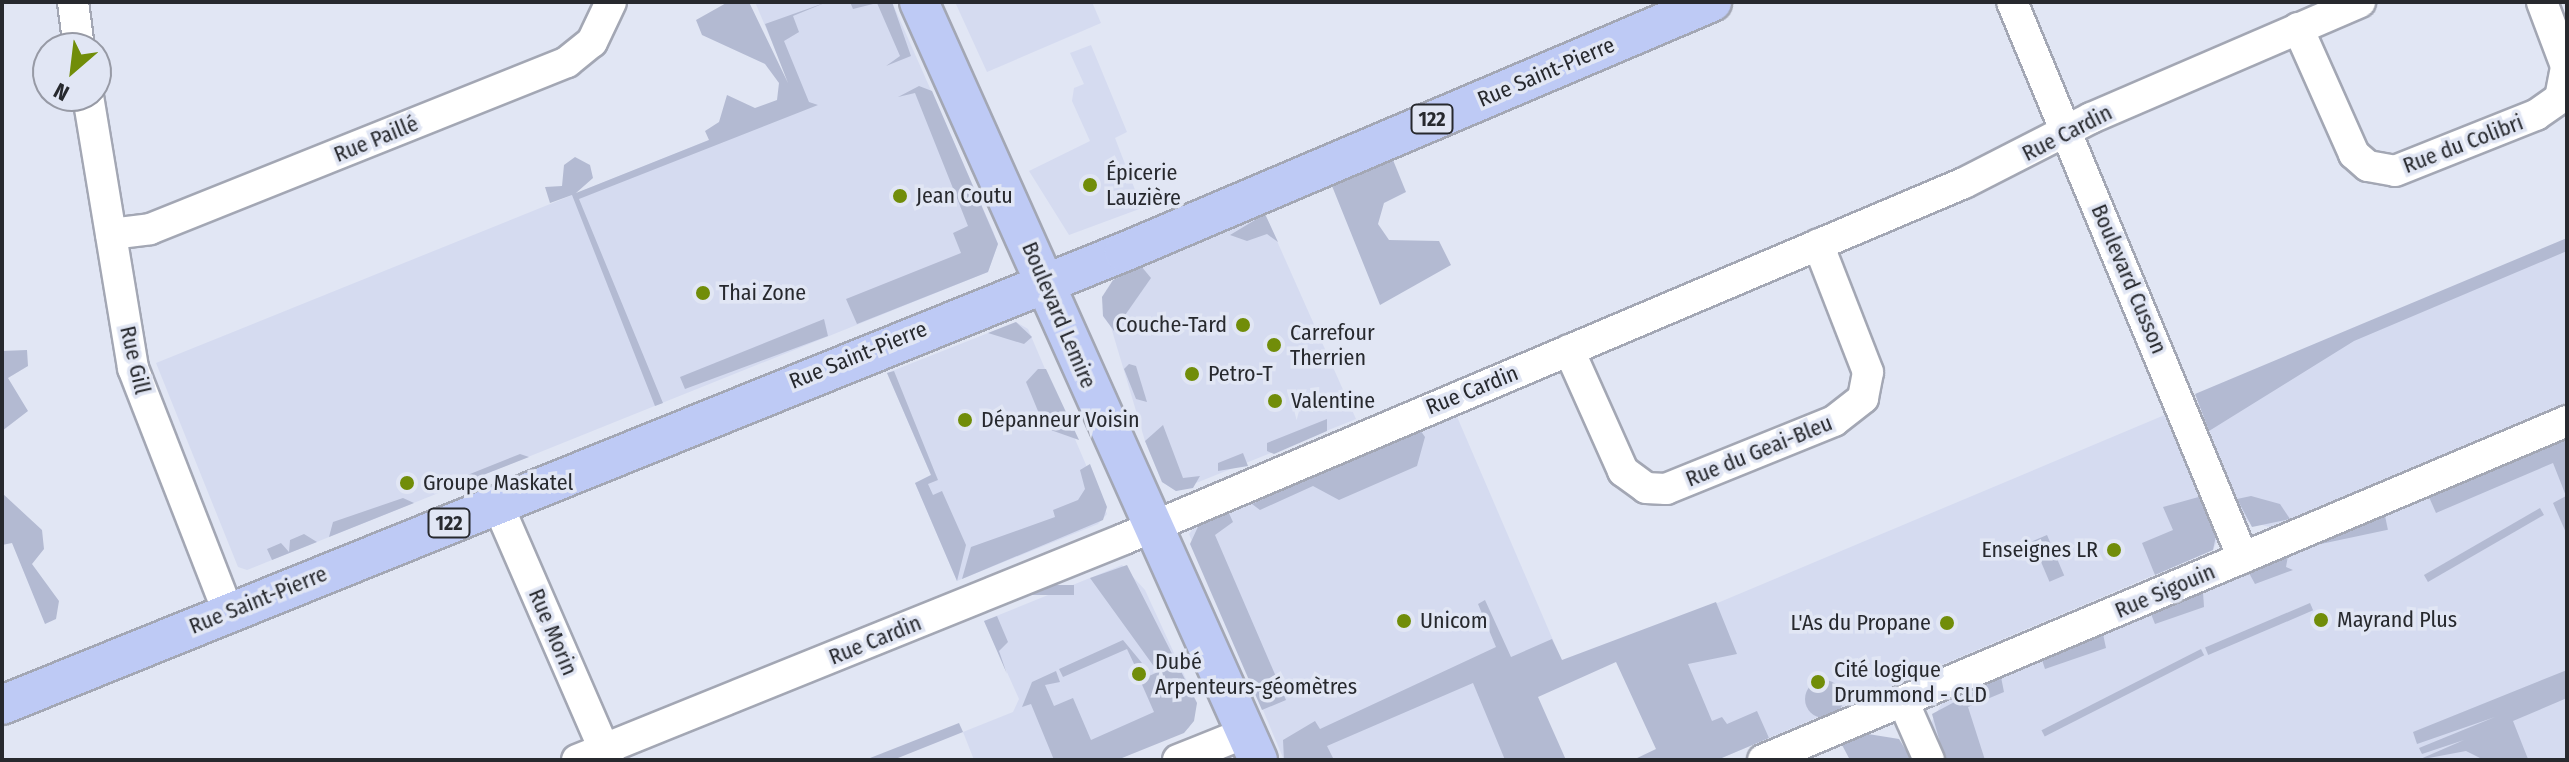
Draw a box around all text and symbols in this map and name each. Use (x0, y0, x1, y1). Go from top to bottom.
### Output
street label: Rue Saint-Pierre (1473, 31, 1619, 113)
north arrow (32, 32, 112, 112)
text: N (49, 77, 74, 107)
street label: Rue Cardin (2018, 99, 2116, 167)
road number: 122 (1410, 103, 1454, 135)
street label: Rue du Colibri (2399, 109, 2527, 179)
street label: Rue Paillé (330, 110, 422, 168)
place label: Épicerie Lauzière (1106, 159, 1181, 210)
marker: Épicerie Lauzière (1081, 176, 1099, 194)
place label: Jean Coutu (916, 183, 1013, 209)
marker: Jean Coutu (891, 187, 909, 205)
street label: Boulevard Cusson (2086, 200, 2172, 358)
street label: Boulevard Lemire (1016, 238, 1102, 392)
place label: Thai Zone (719, 280, 806, 306)
marker: Thai Zone (694, 284, 712, 302)
place label: Couche-Tard (1116, 312, 1227, 338)
street label: Rue Saint-Pierre (785, 315, 931, 395)
marker: Couche-Tard (1234, 316, 1252, 334)
place label: Carrefour Therrien (1290, 319, 1375, 370)
street label: Rue Gill (114, 323, 156, 397)
marker: Carrefour Therrien (1265, 336, 1283, 354)
street label: Rue Cardin (1422, 360, 1522, 420)
place label: Petro-T (1208, 361, 1273, 387)
marker: Petro-T (1183, 365, 1201, 383)
place label: Valentine (1291, 388, 1375, 414)
marker: Valentine (1266, 392, 1284, 410)
place label: Dépanneur Voisin (981, 407, 1140, 433)
street label: Rue du Geai-Bleu (1682, 410, 1836, 492)
marker: Dépanneur Voisin (956, 411, 974, 429)
place label: Groupe Maskatel (423, 470, 573, 496)
marker: Groupe Maskatel (398, 474, 416, 492)
road number: 122 (427, 507, 471, 539)
place label: Enseignes LR (1981, 537, 2098, 563)
marker: Enseignes LR (2105, 541, 2123, 559)
street label: Rue Sigouin (2111, 558, 2219, 624)
street label: Rue Saint-Pierre (185, 560, 331, 640)
street label: Rue Morin (523, 585, 583, 679)
place label: Mayrand Plus (2337, 607, 2457, 633)
place label: Unicom (1420, 608, 1488, 634)
street label: Rue Cardin (825, 610, 925, 670)
place label: L'As du Propane (1791, 610, 1931, 636)
marker: Mayrand Plus (2312, 611, 2330, 629)
marker: Unicom (1395, 612, 1413, 630)
marker: L'As du Propane (1938, 614, 1956, 632)
place label: Dubé Arpenteurs-géomètres (1155, 648, 1357, 700)
place label: Cité logique Drummond - CLD (1834, 656, 1987, 708)
marker: Dubé Arpenteurs-géomètres (1130, 665, 1148, 683)
marker: Cité logique Drummond - CLD (1809, 673, 1827, 691)

